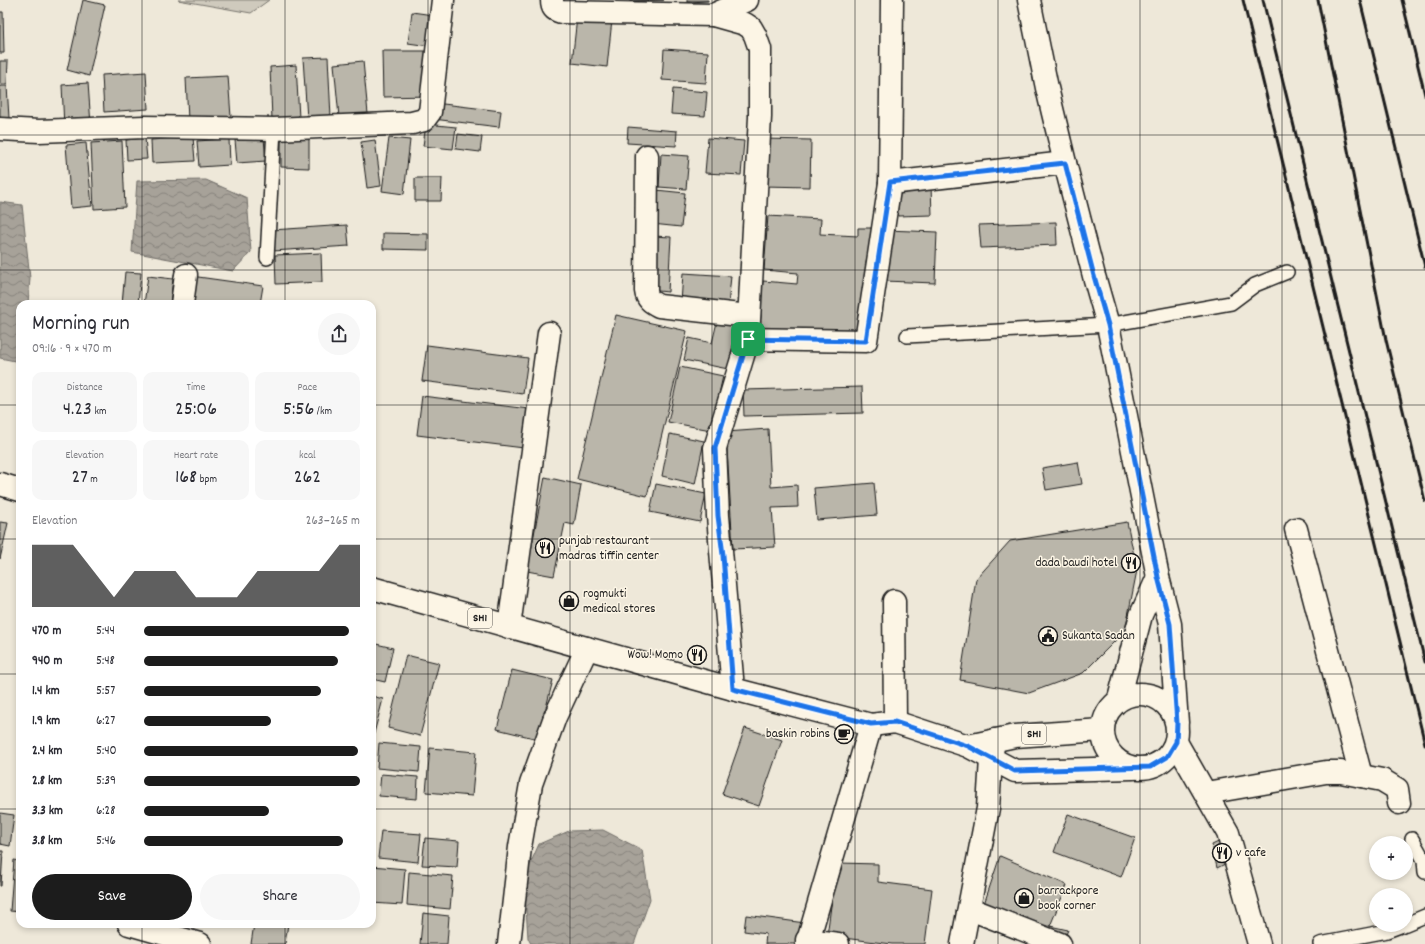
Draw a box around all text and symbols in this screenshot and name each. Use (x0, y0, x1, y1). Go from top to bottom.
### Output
text: Morning run (32, 309, 130, 340)
button: share (318, 313, 360, 355)
pin (731, 322, 765, 356)
icon: arrive (737, 328, 759, 350)
text: 09:16 · 9 × 470 m (32, 340, 112, 359)
text: Distance (67, 380, 103, 396)
text: Time (187, 380, 205, 396)
text: Pace (298, 380, 317, 396)
text: 4.23 (63, 396, 92, 424)
text: 25:06 (175, 396, 217, 424)
text: 5:56 (283, 396, 314, 424)
text: km (92, 404, 107, 420)
text: /km (314, 404, 332, 420)
text: Elevation (66, 448, 104, 464)
text: Heart rate (174, 448, 218, 464)
text: kcal (299, 448, 316, 464)
text: 27 (71, 464, 88, 492)
text: 168 (175, 464, 197, 492)
text: 262 (294, 464, 321, 492)
text: m (88, 472, 98, 488)
text: bpm (197, 472, 217, 488)
text: Elevation (32, 512, 77, 531)
text: 263–265 m (306, 512, 360, 531)
place label: punjab restaurant madras tiffin center (559, 532, 659, 566)
restaurant icon: punjab restaurant madras tiffin center (534, 537, 556, 559)
restaurant icon: dada baudi hotel (1120, 552, 1142, 574)
place label: dada baudi hotel (1036, 554, 1117, 573)
place label: rogmukti medical stores (583, 585, 656, 619)
shop icon: rogmukti medical stores (558, 590, 580, 612)
road number: SH1 (468, 608, 492, 628)
text: 470 m (32, 622, 61, 641)
text: 5:44 (96, 622, 115, 641)
public building icon: Sukanta Sadan (1037, 625, 1059, 647)
place label: Sukanta Sadan (1062, 627, 1135, 646)
restaurant icon: Wow! Momo (686, 644, 708, 666)
place label: Wow! Momo (627, 646, 683, 665)
text: 940 m (32, 652, 62, 671)
text: 5:48 (96, 652, 115, 671)
text: 1.4 km (32, 682, 60, 701)
text: 5:57 (96, 682, 115, 701)
text: 1.9 km (32, 712, 60, 731)
text: 6:27 (96, 712, 115, 731)
cafe icon: baskin robins (833, 723, 855, 745)
road number: SH1 (1022, 724, 1046, 744)
place label: baskin robins (766, 725, 830, 744)
text: 2.4 km (32, 742, 62, 761)
text: 5:40 (96, 742, 117, 761)
text: 2.8 km (32, 772, 62, 791)
text: 5:39 (96, 772, 116, 791)
text: 3.3 km (32, 802, 63, 821)
text: 6:28 (96, 802, 115, 821)
text: 3.8 km (32, 832, 62, 851)
text: 5:46 (96, 832, 116, 851)
map controls (1369, 836, 1413, 932)
button: + (1369, 836, 1413, 880)
restaurant icon: v cafe (1211, 842, 1233, 864)
place label: v cafe (1236, 844, 1266, 863)
button: Save (32, 874, 192, 920)
button: Share (200, 874, 360, 920)
place label: barrackpore book corner (1038, 882, 1099, 916)
shop icon: barrackpore book corner (1013, 887, 1035, 909)
button: − (1369, 888, 1413, 932)

